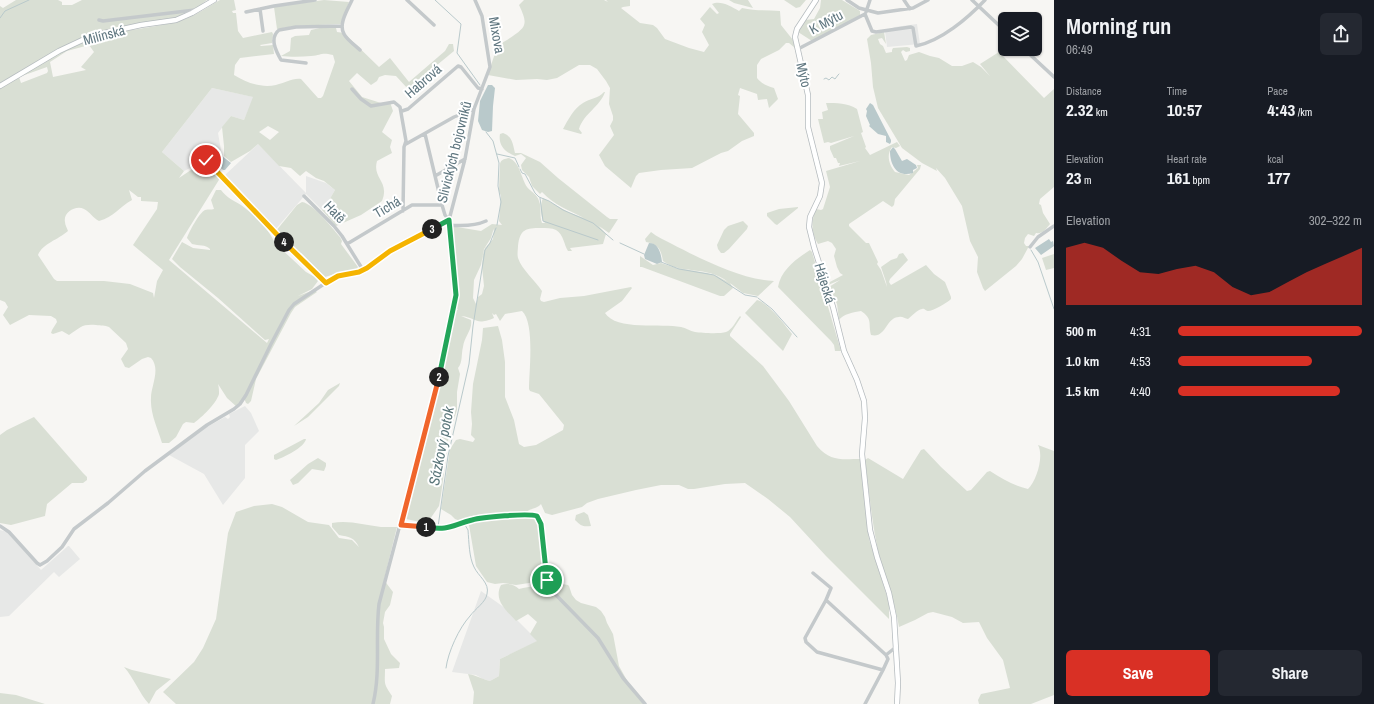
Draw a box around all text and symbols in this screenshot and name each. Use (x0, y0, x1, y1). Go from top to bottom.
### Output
street label: K Mýtu (806, 6, 846, 38)
text: Morning run (1066, 11, 1171, 41)
map controls (998, 12, 1042, 56)
button: layers (998, 12, 1042, 56)
button: share (1320, 13, 1362, 55)
street label: Mixova (485, 15, 509, 55)
street label: Milínská (81, 21, 128, 49)
text: 06:49 (1066, 41, 1093, 58)
street label: Habrová (401, 60, 446, 102)
street label: Mýto (792, 61, 816, 89)
text: Distance (1066, 84, 1102, 98)
text: Time (1167, 84, 1187, 98)
text: Pace (1267, 84, 1288, 98)
text: 2.32 (1066, 98, 1093, 121)
text: 10:57 (1167, 98, 1202, 121)
text: 4:43 (1267, 98, 1295, 121)
street label: Slivických bojovníků (433, 99, 475, 205)
text: km (1093, 105, 1108, 119)
text: /km (1295, 105, 1312, 119)
pin (189, 143, 223, 177)
icon: check (195, 149, 217, 171)
text: Elevation (1066, 152, 1104, 166)
text: Heart rate (1167, 152, 1207, 166)
text: kcal (1267, 152, 1283, 166)
text: 23 (1066, 166, 1082, 189)
text: 161 (1167, 166, 1190, 189)
text: 177 (1267, 166, 1291, 189)
text: m (1082, 173, 1092, 187)
text: bpm (1190, 173, 1210, 187)
street label: Tichá (370, 192, 404, 222)
street label: Hatě (320, 197, 350, 227)
text: Elevation (1066, 212, 1110, 229)
text: 302–322 m (1309, 212, 1362, 229)
pin: 3 (422, 219, 442, 239)
text: 3 (429, 222, 435, 236)
pin: 4 (274, 232, 294, 252)
text: 4 (281, 235, 287, 249)
street label: Hájecká (810, 261, 840, 306)
text: 500 m (1066, 323, 1096, 340)
text: 4:31 (1130, 323, 1151, 340)
text: 1.0 km (1066, 353, 1099, 370)
text: 4:53 (1130, 353, 1151, 370)
pin: 2 (429, 367, 449, 387)
text: 2 (436, 370, 442, 384)
text: 1.5 km (1066, 383, 1099, 400)
text: 4:40 (1130, 383, 1151, 400)
water label: Sázkový potok (423, 404, 459, 487)
pin: 1 (416, 517, 436, 537)
text: 1 (423, 520, 429, 534)
pin (530, 563, 564, 597)
icon: arrive (536, 569, 558, 591)
button: Save (1066, 650, 1210, 696)
button: Share (1218, 650, 1362, 696)

